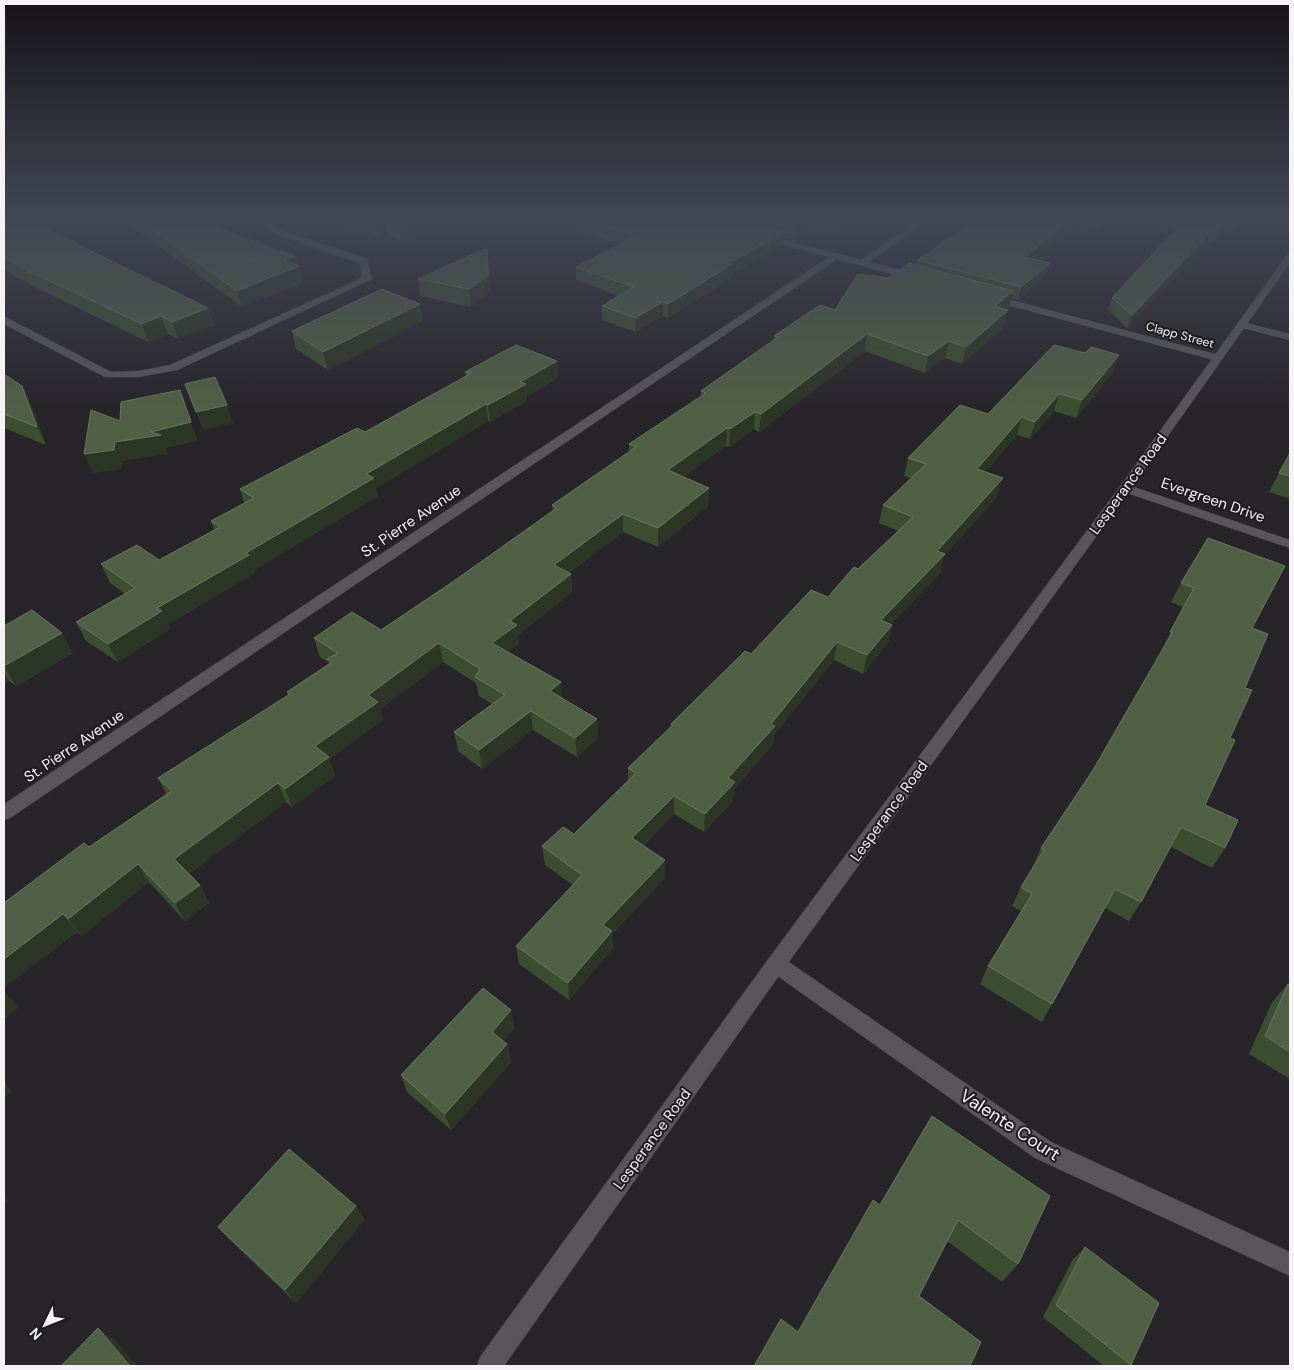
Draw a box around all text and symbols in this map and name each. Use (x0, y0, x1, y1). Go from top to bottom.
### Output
street label: Clapp Street (1144, 318, 1216, 352)
street label: Lesperance Road (1085, 430, 1171, 538)
street label: Evergreen Drive (1158, 473, 1268, 527)
street label: St. Pierre Avenue (357, 480, 465, 562)
street label: St. Pierre Avenue (20, 705, 128, 787)
street label: Lesperance Road (846, 757, 932, 865)
street label: Valente Court (955, 1084, 1065, 1166)
street label: Lesperance Road (609, 1085, 695, 1193)
north arrow (20, 1300, 70, 1350)
text: N (25, 1324, 46, 1344)

